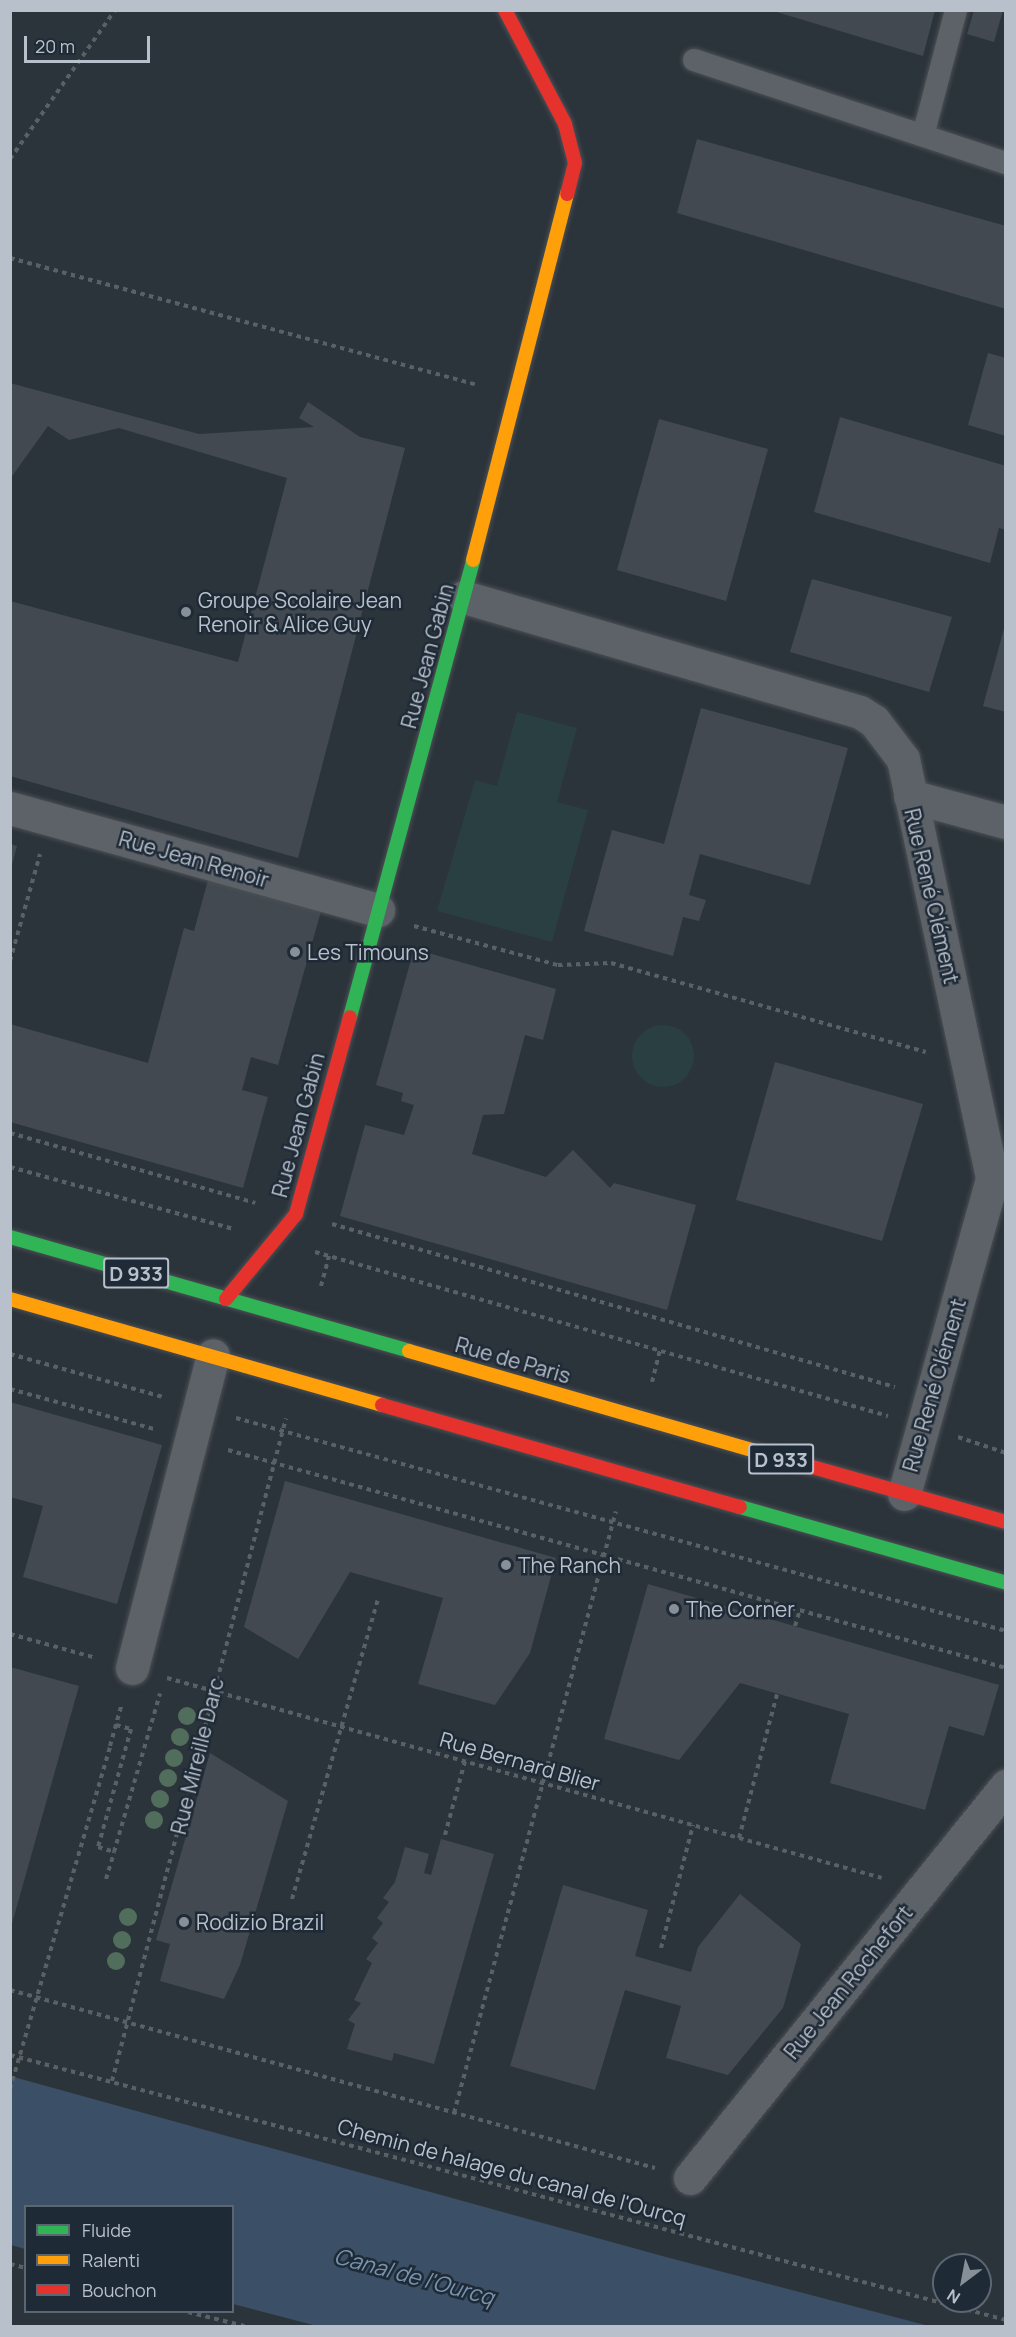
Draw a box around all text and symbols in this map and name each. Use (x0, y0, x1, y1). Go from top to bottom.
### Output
scale bar (27, 24, 153, 62)
text: 20 m (35, 34, 75, 58)
street label: Rue Jean Gabin (396, 581, 458, 731)
place label: Groupe Scolaire Jean Renoir & Alice Guy (198, 587, 402, 637)
marker: Groupe Scolaire Jean Renoir & Alice Guy (179, 605, 193, 619)
street label: Rue René Clément (900, 806, 964, 986)
street label: Rue Jean Renoir (116, 826, 272, 892)
place label: Les Timouns (307, 939, 429, 965)
marker: Les Timouns (288, 945, 302, 959)
street label: Rue Jean Gabin (267, 1050, 329, 1200)
road number: D 933 (103, 1256, 169, 1290)
street label: Rue René Clément (897, 1296, 971, 1474)
street label: Rue de Paris (453, 1332, 573, 1388)
road number: D 933 (748, 1442, 814, 1476)
place label: The Ranch (518, 1552, 621, 1578)
marker: The Ranch (499, 1558, 513, 1572)
place label: The Corner (686, 1596, 795, 1622)
marker: The Corner (667, 1602, 681, 1616)
street label: Rue Mireille Darc (165, 1675, 229, 1837)
street label: Rue Bernard Blier (437, 1726, 603, 1796)
street label: Rue Jean Rochefort (778, 1900, 918, 2064)
place label: Rodizio Brazil (196, 1909, 324, 1935)
marker: Rodizio Brazil (177, 1915, 191, 1929)
street label: Chemin de halage du canal de l'Ourcq (335, 2113, 689, 2231)
legend (24, 2205, 234, 2313)
text: Fluide (82, 2218, 131, 2242)
water label: Canal de l'Ourcq (331, 2243, 497, 2311)
text: Ralenti (82, 2248, 140, 2272)
north arrow (932, 2253, 992, 2313)
text: Bouchon (82, 2278, 156, 2302)
text: N (943, 2284, 964, 2309)

